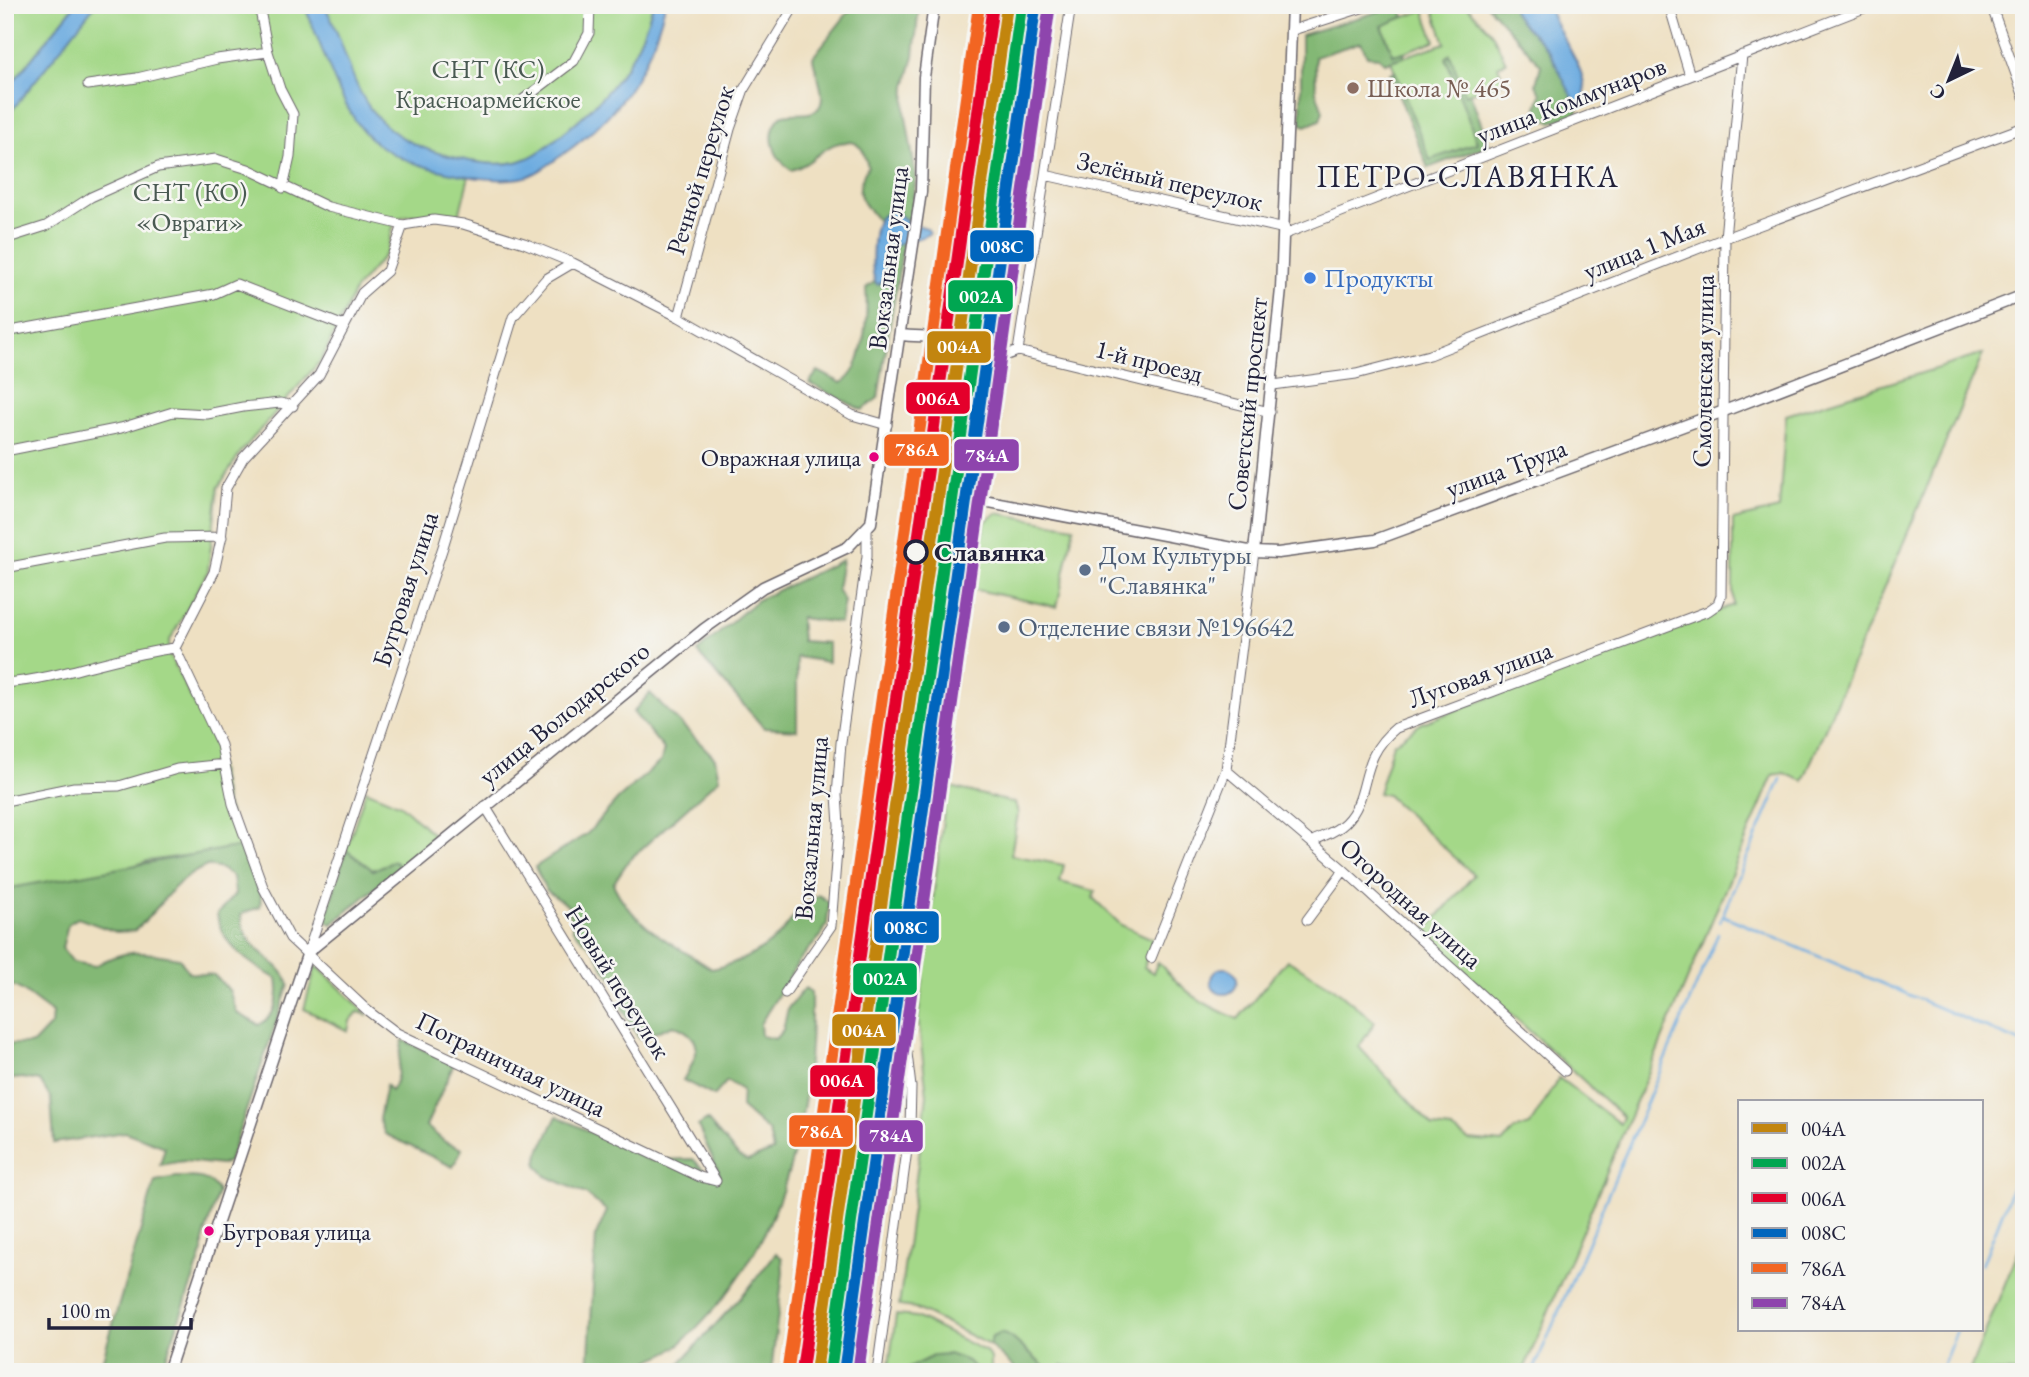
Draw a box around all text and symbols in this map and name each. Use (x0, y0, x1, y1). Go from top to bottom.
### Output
north arrow (1913, 46, 1983, 116)
street label: улица Коммунаров (1471, 48, 1671, 152)
park label: СНТ (КС) Красноармейское (395, 52, 581, 116)
place label: Школа № 465 (1367, 71, 1511, 105)
text: С (1924, 78, 1951, 106)
marker: Школа № 465 (1345, 80, 1361, 96)
street label: Речной переулок (658, 81, 742, 259)
street label: Зелёный переулок (1074, 143, 1267, 219)
district label: ПЕТРО-СЛАВЯНКА (1316, 157, 1620, 196)
street label: Вокзальная улица (860, 164, 916, 352)
park label: СНТ (КО) «Овраги» (133, 175, 247, 239)
street label: улица 1 Мая (1578, 208, 1710, 288)
line badge: 008С (969, 229, 1035, 263)
text: 008С (980, 234, 1024, 259)
place label: Продукты (1324, 261, 1434, 295)
marker: Продукты (1302, 270, 1318, 286)
street label: Смоленская улица (1684, 273, 1722, 468)
line badge: 002А (947, 279, 1014, 313)
text: 002А (959, 284, 1003, 309)
street label: Советский проспект (1219, 295, 1275, 512)
line badge: 004А (926, 330, 992, 364)
street label: 1-й проезд (1092, 331, 1206, 391)
text: 004А (937, 334, 981, 359)
line badge: 006А (905, 381, 971, 415)
text: 006А (916, 386, 960, 411)
street label: улица Труда (1441, 430, 1572, 506)
line badge: 786А (883, 433, 950, 467)
text: 786А (895, 437, 939, 462)
line badge: 784А (953, 438, 1020, 472)
place label: Овражная улица (701, 442, 861, 473)
text: 784А (965, 443, 1009, 468)
marker: Овражная улица (867, 450, 881, 464)
street label: Бугровая улица (364, 507, 446, 671)
place label: Славянка (934, 535, 1045, 569)
place label: Дом Культуры "Славянка" (1099, 538, 1252, 602)
marker: Славянка (904, 540, 928, 564)
marker: Дом Культуры "Славянка" (1077, 562, 1093, 578)
place label: Отделение связи №196642 (1018, 610, 1295, 644)
marker: Отделение связи №196642 (996, 619, 1012, 635)
street label: Луговая улица (1403, 632, 1557, 716)
street label: улица Володарского (471, 633, 657, 793)
street label: Вокзальная улица (786, 734, 836, 921)
street label: Огородная улица (1332, 830, 1490, 977)
street label: Новый переулок (557, 899, 679, 1066)
line badge: 008С (873, 910, 940, 944)
text: 008С (884, 915, 928, 940)
line badge: 002А (852, 962, 918, 996)
text: 002А (863, 966, 907, 991)
street label: Пограничная улица (410, 1003, 612, 1125)
line badge: 004А (831, 1013, 897, 1047)
text: 004А (842, 1018, 886, 1043)
line badge: 006А (809, 1064, 876, 1098)
text: 006А (820, 1068, 864, 1093)
legend (1738, 1100, 1983, 1332)
line badge: 786А (788, 1114, 854, 1148)
text: 004А (1801, 1115, 1846, 1142)
text: 786А (799, 1119, 843, 1144)
line badge: 784А (858, 1119, 924, 1153)
text: 784А (869, 1123, 913, 1148)
text: 002А (1801, 1149, 1846, 1176)
text: 006А (1801, 1185, 1846, 1212)
place label: Бугровая улица (222, 1216, 371, 1247)
text: 008С (1801, 1219, 1846, 1246)
marker: Бугровая улица (202, 1224, 216, 1238)
text: 786А (1801, 1255, 1846, 1282)
scale bar (49, 1286, 191, 1330)
text: 784А (1801, 1289, 1846, 1316)
text: 100 m (60, 1297, 111, 1324)

